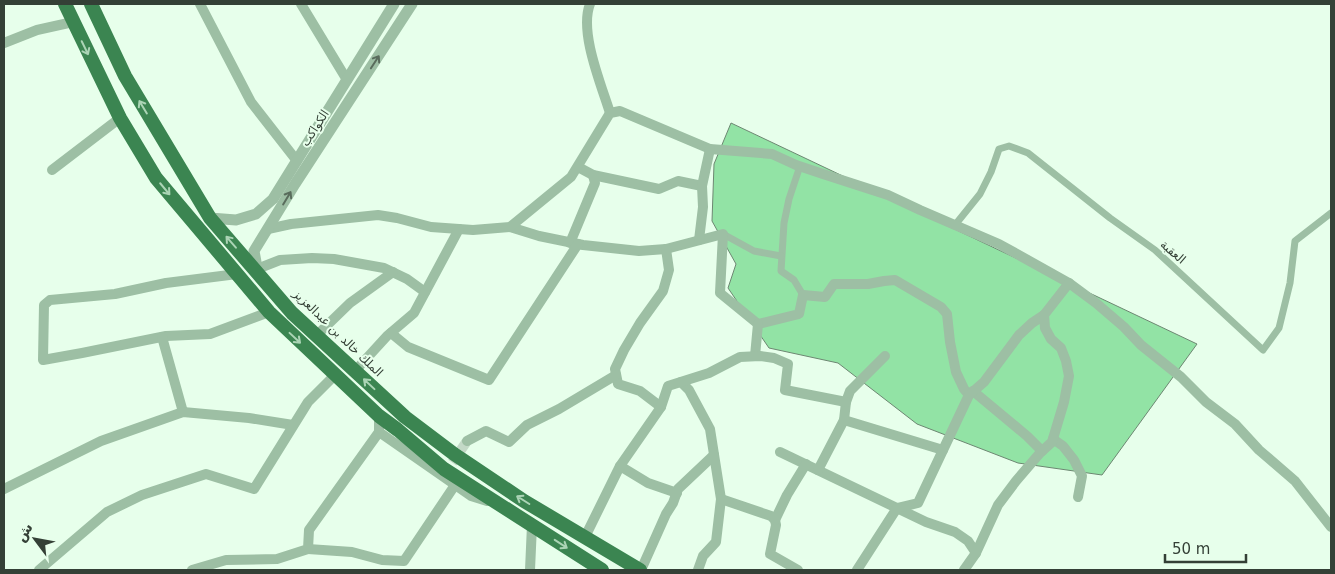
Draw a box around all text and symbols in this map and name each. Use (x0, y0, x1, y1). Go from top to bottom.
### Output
one-way arrow (81, 40, 91, 55)
one-way arrow (370, 55, 380, 69)
one-way arrow (138, 100, 148, 114)
street label: الكواكب (298, 107, 333, 149)
one-way arrow (160, 182, 171, 195)
one-way arrow (282, 192, 292, 206)
one-way arrow (226, 236, 237, 249)
street label: العقبة (1157, 237, 1189, 267)
street label: الملك خالد بن عبدالعزيز (289, 286, 386, 380)
one-way arrow (289, 332, 302, 344)
one-way arrow (363, 378, 375, 390)
one-way arrow (517, 495, 531, 505)
north arrow (10, 514, 60, 564)
text: ش (12, 520, 36, 545)
scale bar (1165, 532, 1246, 564)
one-way arrow (554, 539, 568, 549)
text: 50 m (1172, 540, 1210, 558)

